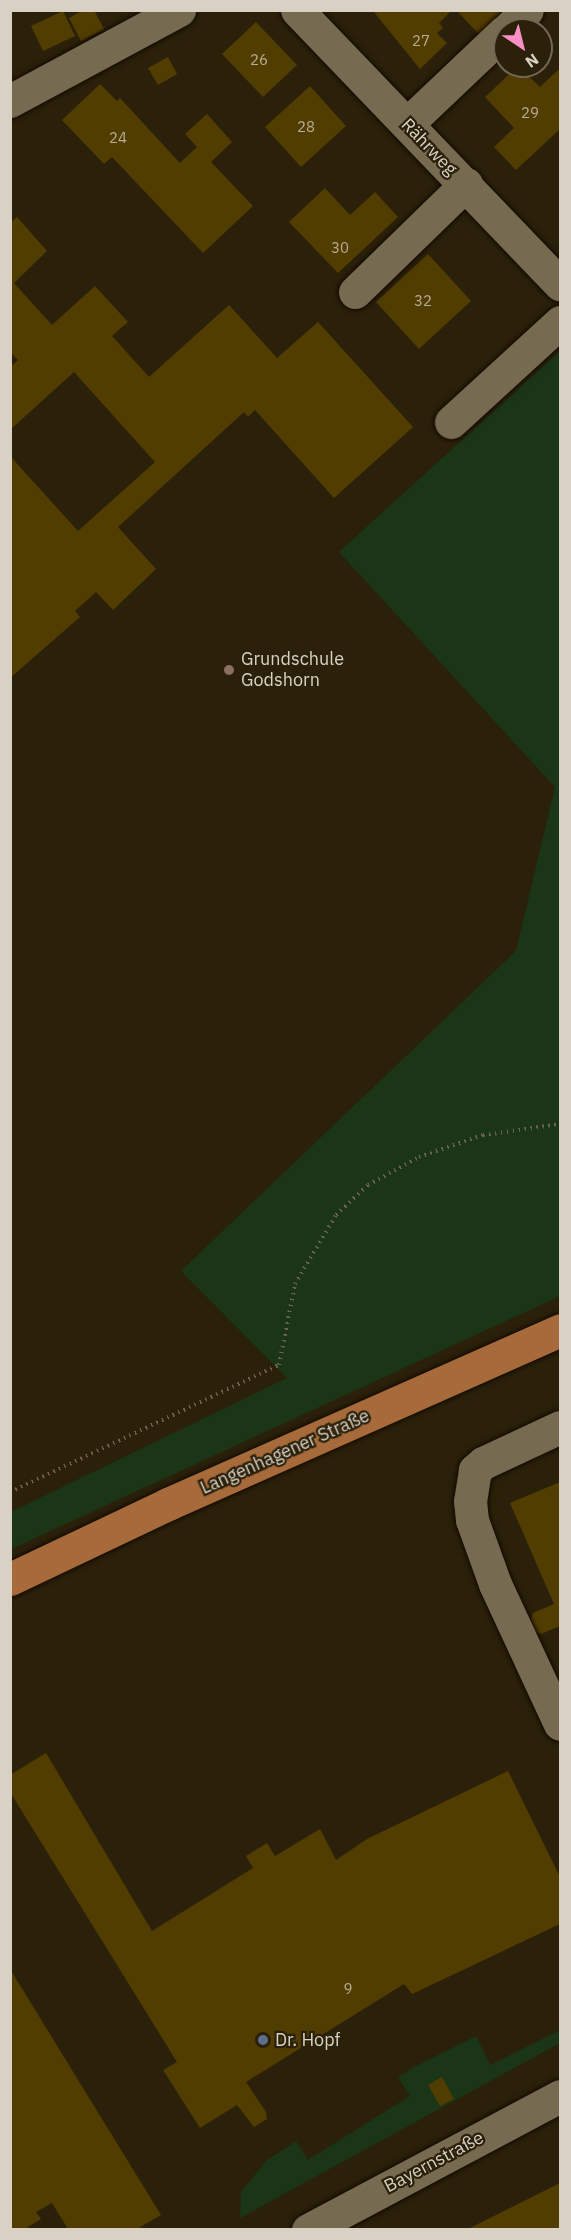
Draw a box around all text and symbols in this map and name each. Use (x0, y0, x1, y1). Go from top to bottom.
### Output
north arrow (493, 18, 553, 78)
house number: 27 (412, 32, 430, 50)
text: N (522, 50, 543, 73)
house number: 26 (250, 51, 268, 69)
house number: 29 (521, 104, 539, 122)
street label: Rährweg (397, 114, 461, 180)
house number: 28 (297, 118, 315, 136)
house number: 24 (109, 129, 127, 147)
house number: 30 (331, 239, 349, 257)
house number: 32 (414, 292, 432, 310)
place label: Grundschule Godshorn (241, 649, 344, 692)
marker: Grundschule Godshorn (222, 663, 236, 677)
street label: Langenhagener Straße (197, 1405, 373, 1499)
house number: 9 (344, 1980, 352, 1998)
place label: Dr. Hopf (275, 2029, 340, 2051)
marker: Dr. Hopf (256, 2033, 270, 2047)
street label: Bayernstraße (381, 2127, 487, 2197)

